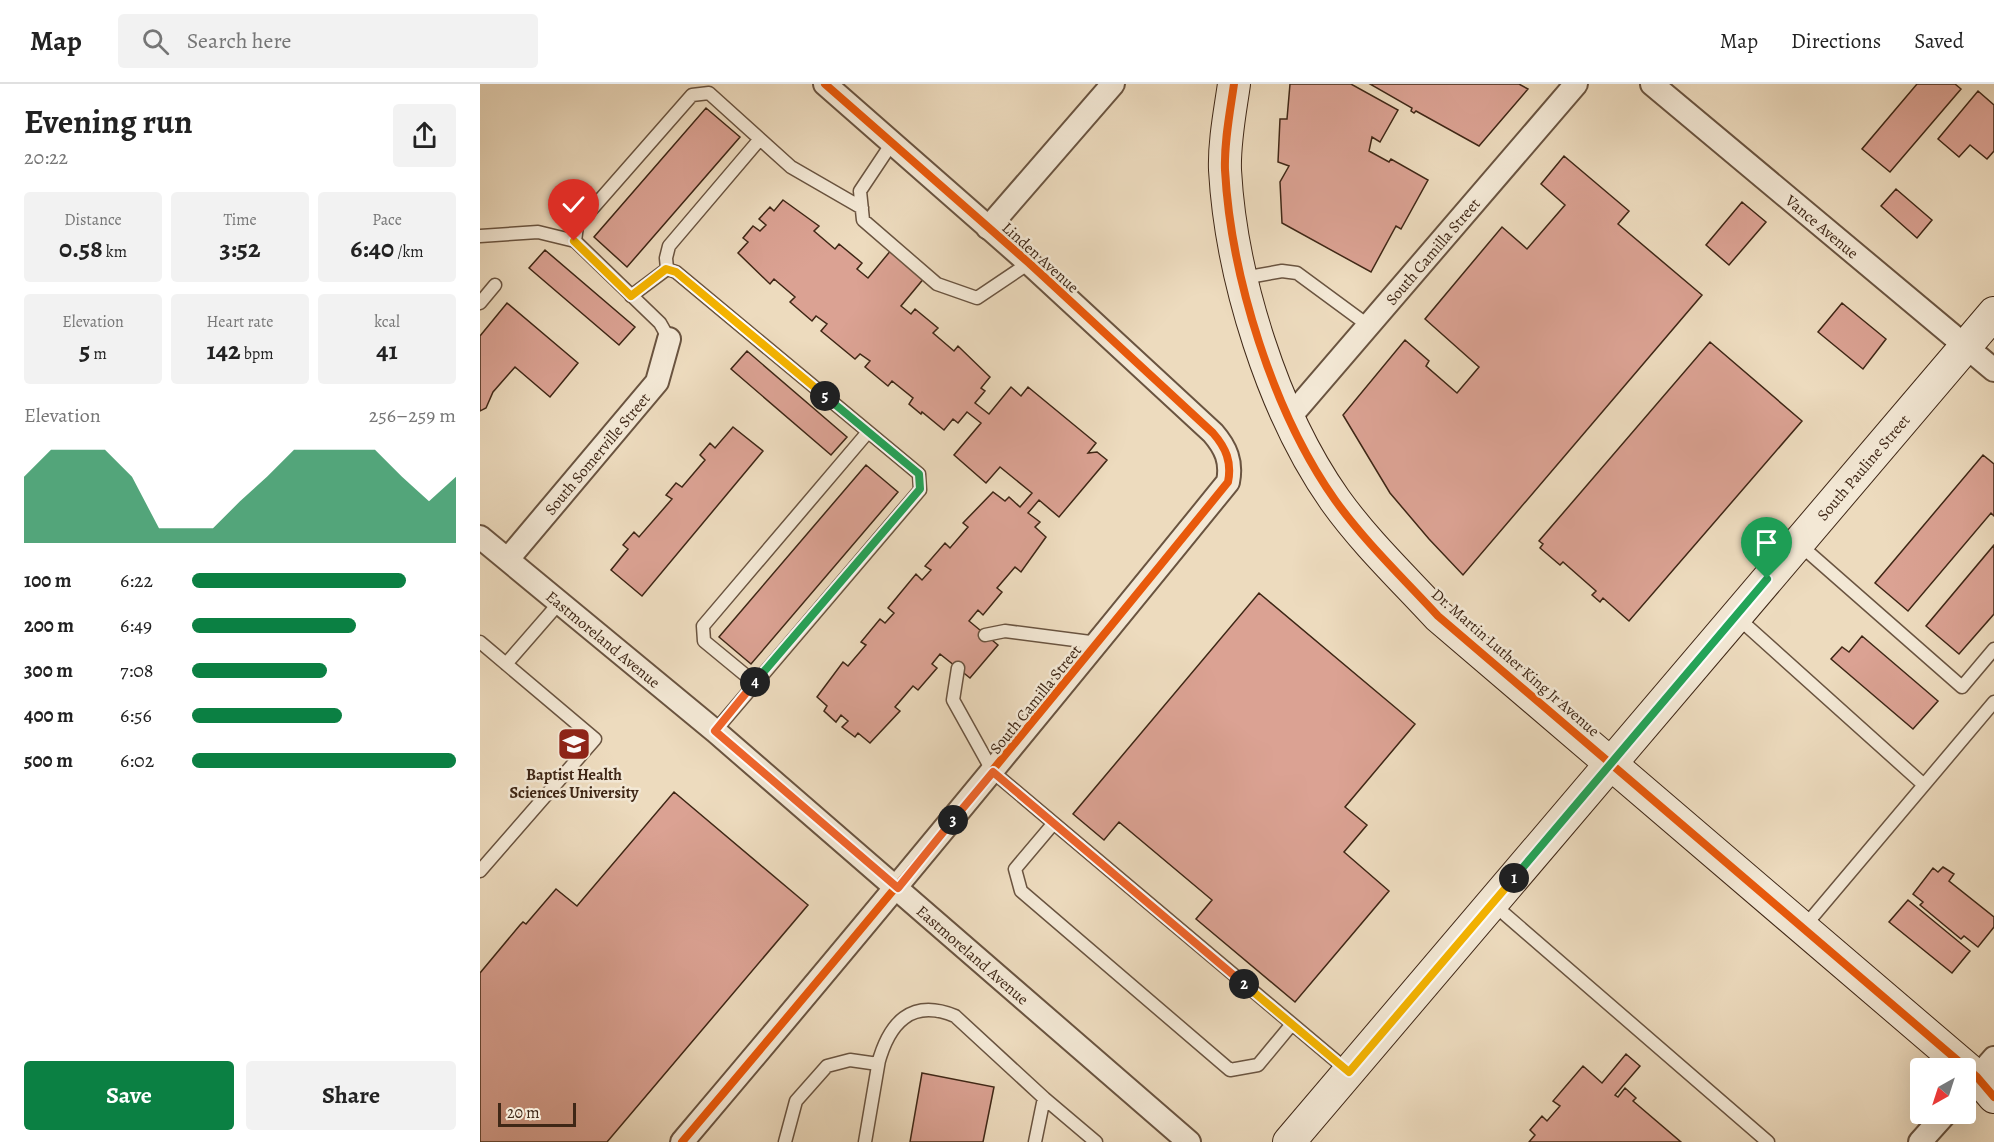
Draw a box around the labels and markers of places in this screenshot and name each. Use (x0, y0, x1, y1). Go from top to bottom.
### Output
pin (548, 179, 599, 241)
pin: 5 (810, 381, 840, 411)
pin (1741, 517, 1792, 579)
pin: 4 (740, 667, 770, 697)
school or university icon: Baptist Health Sciences University (556, 726, 592, 762)
place label: Baptist Health Sciences University (510, 764, 639, 804)
pin: 3 (938, 805, 968, 835)
pin: 1 (1499, 863, 1529, 893)
pin: 2 (1229, 969, 1259, 999)

